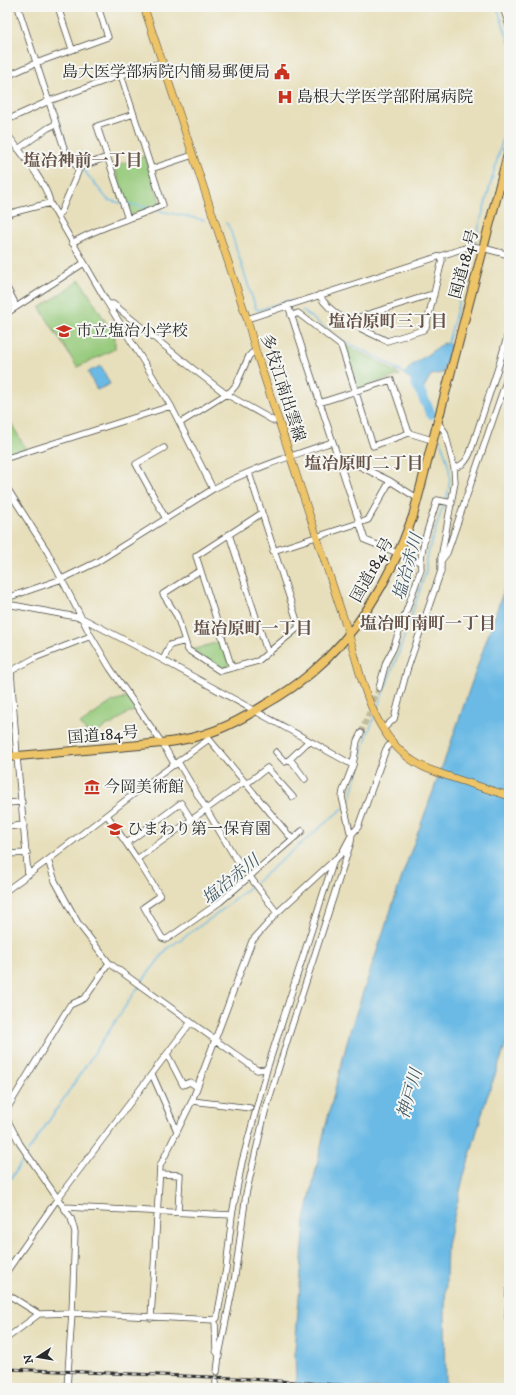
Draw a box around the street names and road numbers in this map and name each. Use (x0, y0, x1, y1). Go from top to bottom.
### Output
street label: 国道184号 (445, 227, 483, 301)
street label: 多伎江南出雲線 (256, 332, 310, 444)
street label: 国道184号 (346, 534, 398, 606)
street label: 国道184号 (67, 722, 139, 748)

